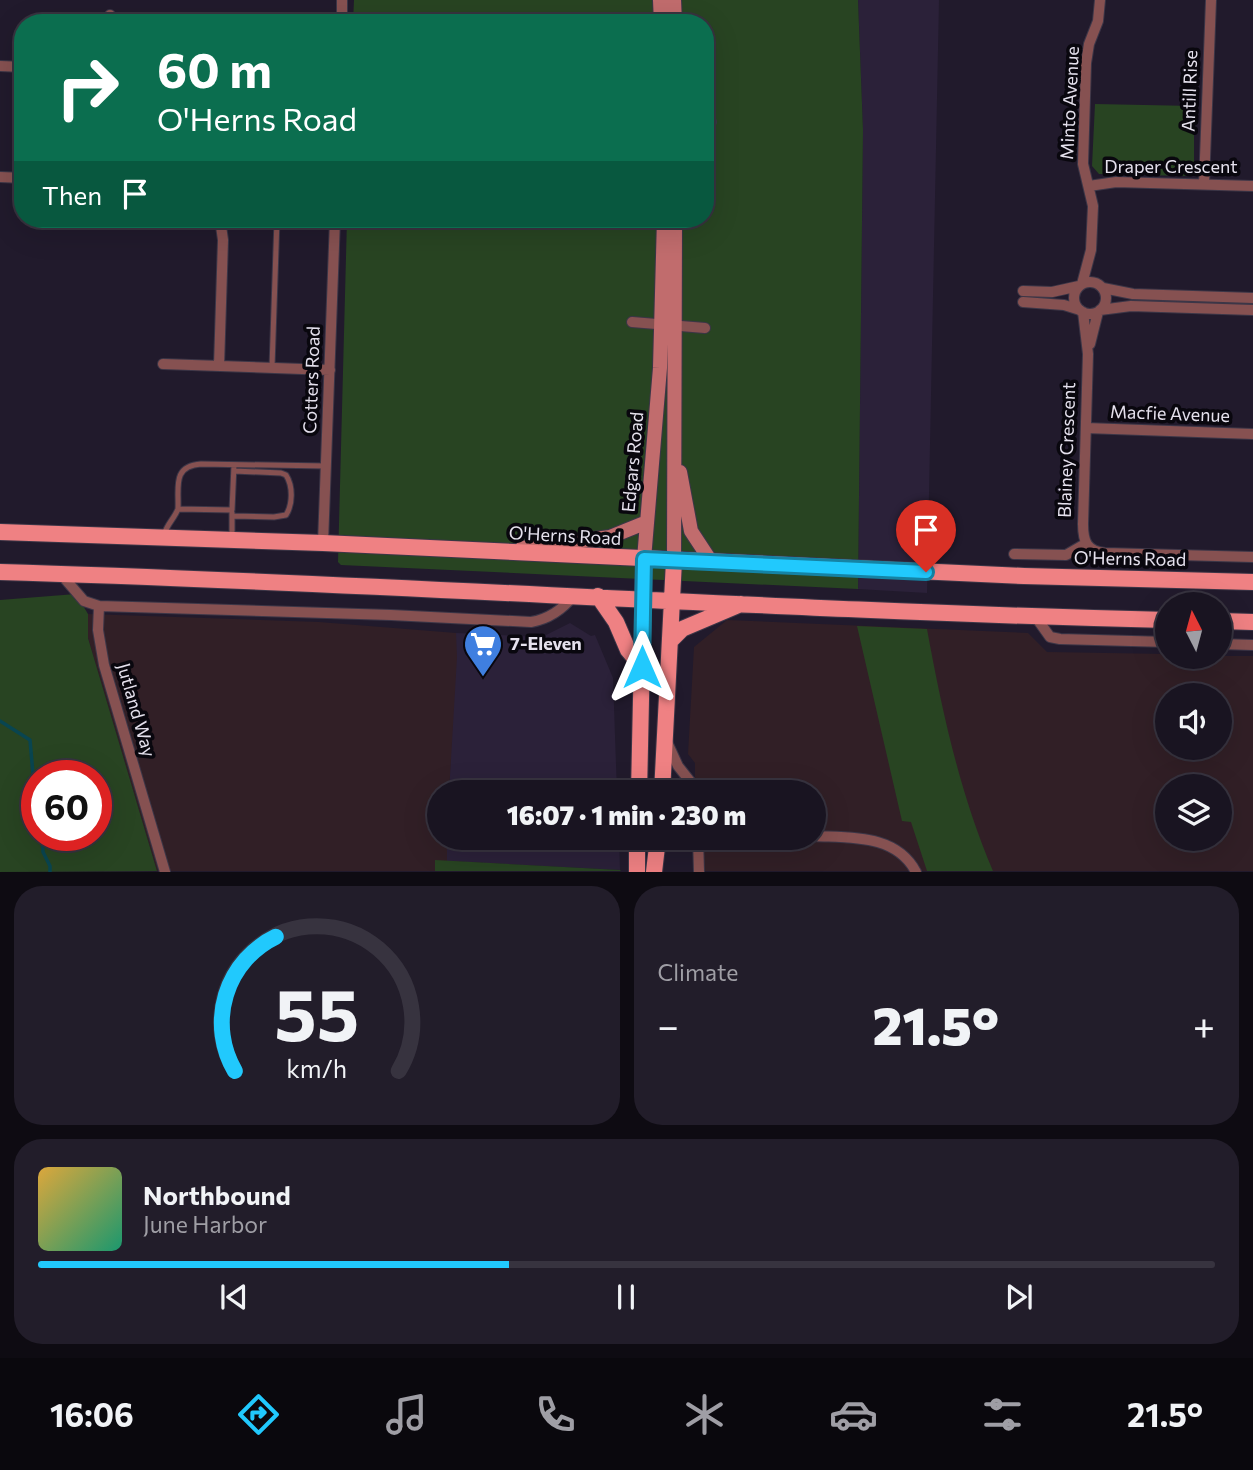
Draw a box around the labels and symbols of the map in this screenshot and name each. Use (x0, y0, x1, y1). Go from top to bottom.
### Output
street label: Minto Avenue (1055, 46, 1083, 160)
street label: Antill Rise (1177, 50, 1201, 132)
street label: Draper Crescent (1104, 155, 1238, 177)
street label: Cotters Road (298, 326, 324, 434)
street label: Blainey Crescent (1053, 382, 1079, 518)
street label: Macfie Avenue (1110, 400, 1230, 426)
street label: Edgars Road (617, 411, 647, 513)
pin (896, 500, 956, 572)
street label: O'Herns Road (508, 521, 622, 549)
street label: O'Herns Road (1074, 546, 1186, 570)
north arrow (1155, 592, 1232, 668)
supermarket icon: 7-Eleven (462, 623, 504, 678)
position arrow (605, 630, 679, 704)
place label: 7-Eleven (510, 632, 582, 654)
street label: Jutland Way (113, 660, 161, 759)
speed limit sign: 60 (21, 760, 112, 851)

